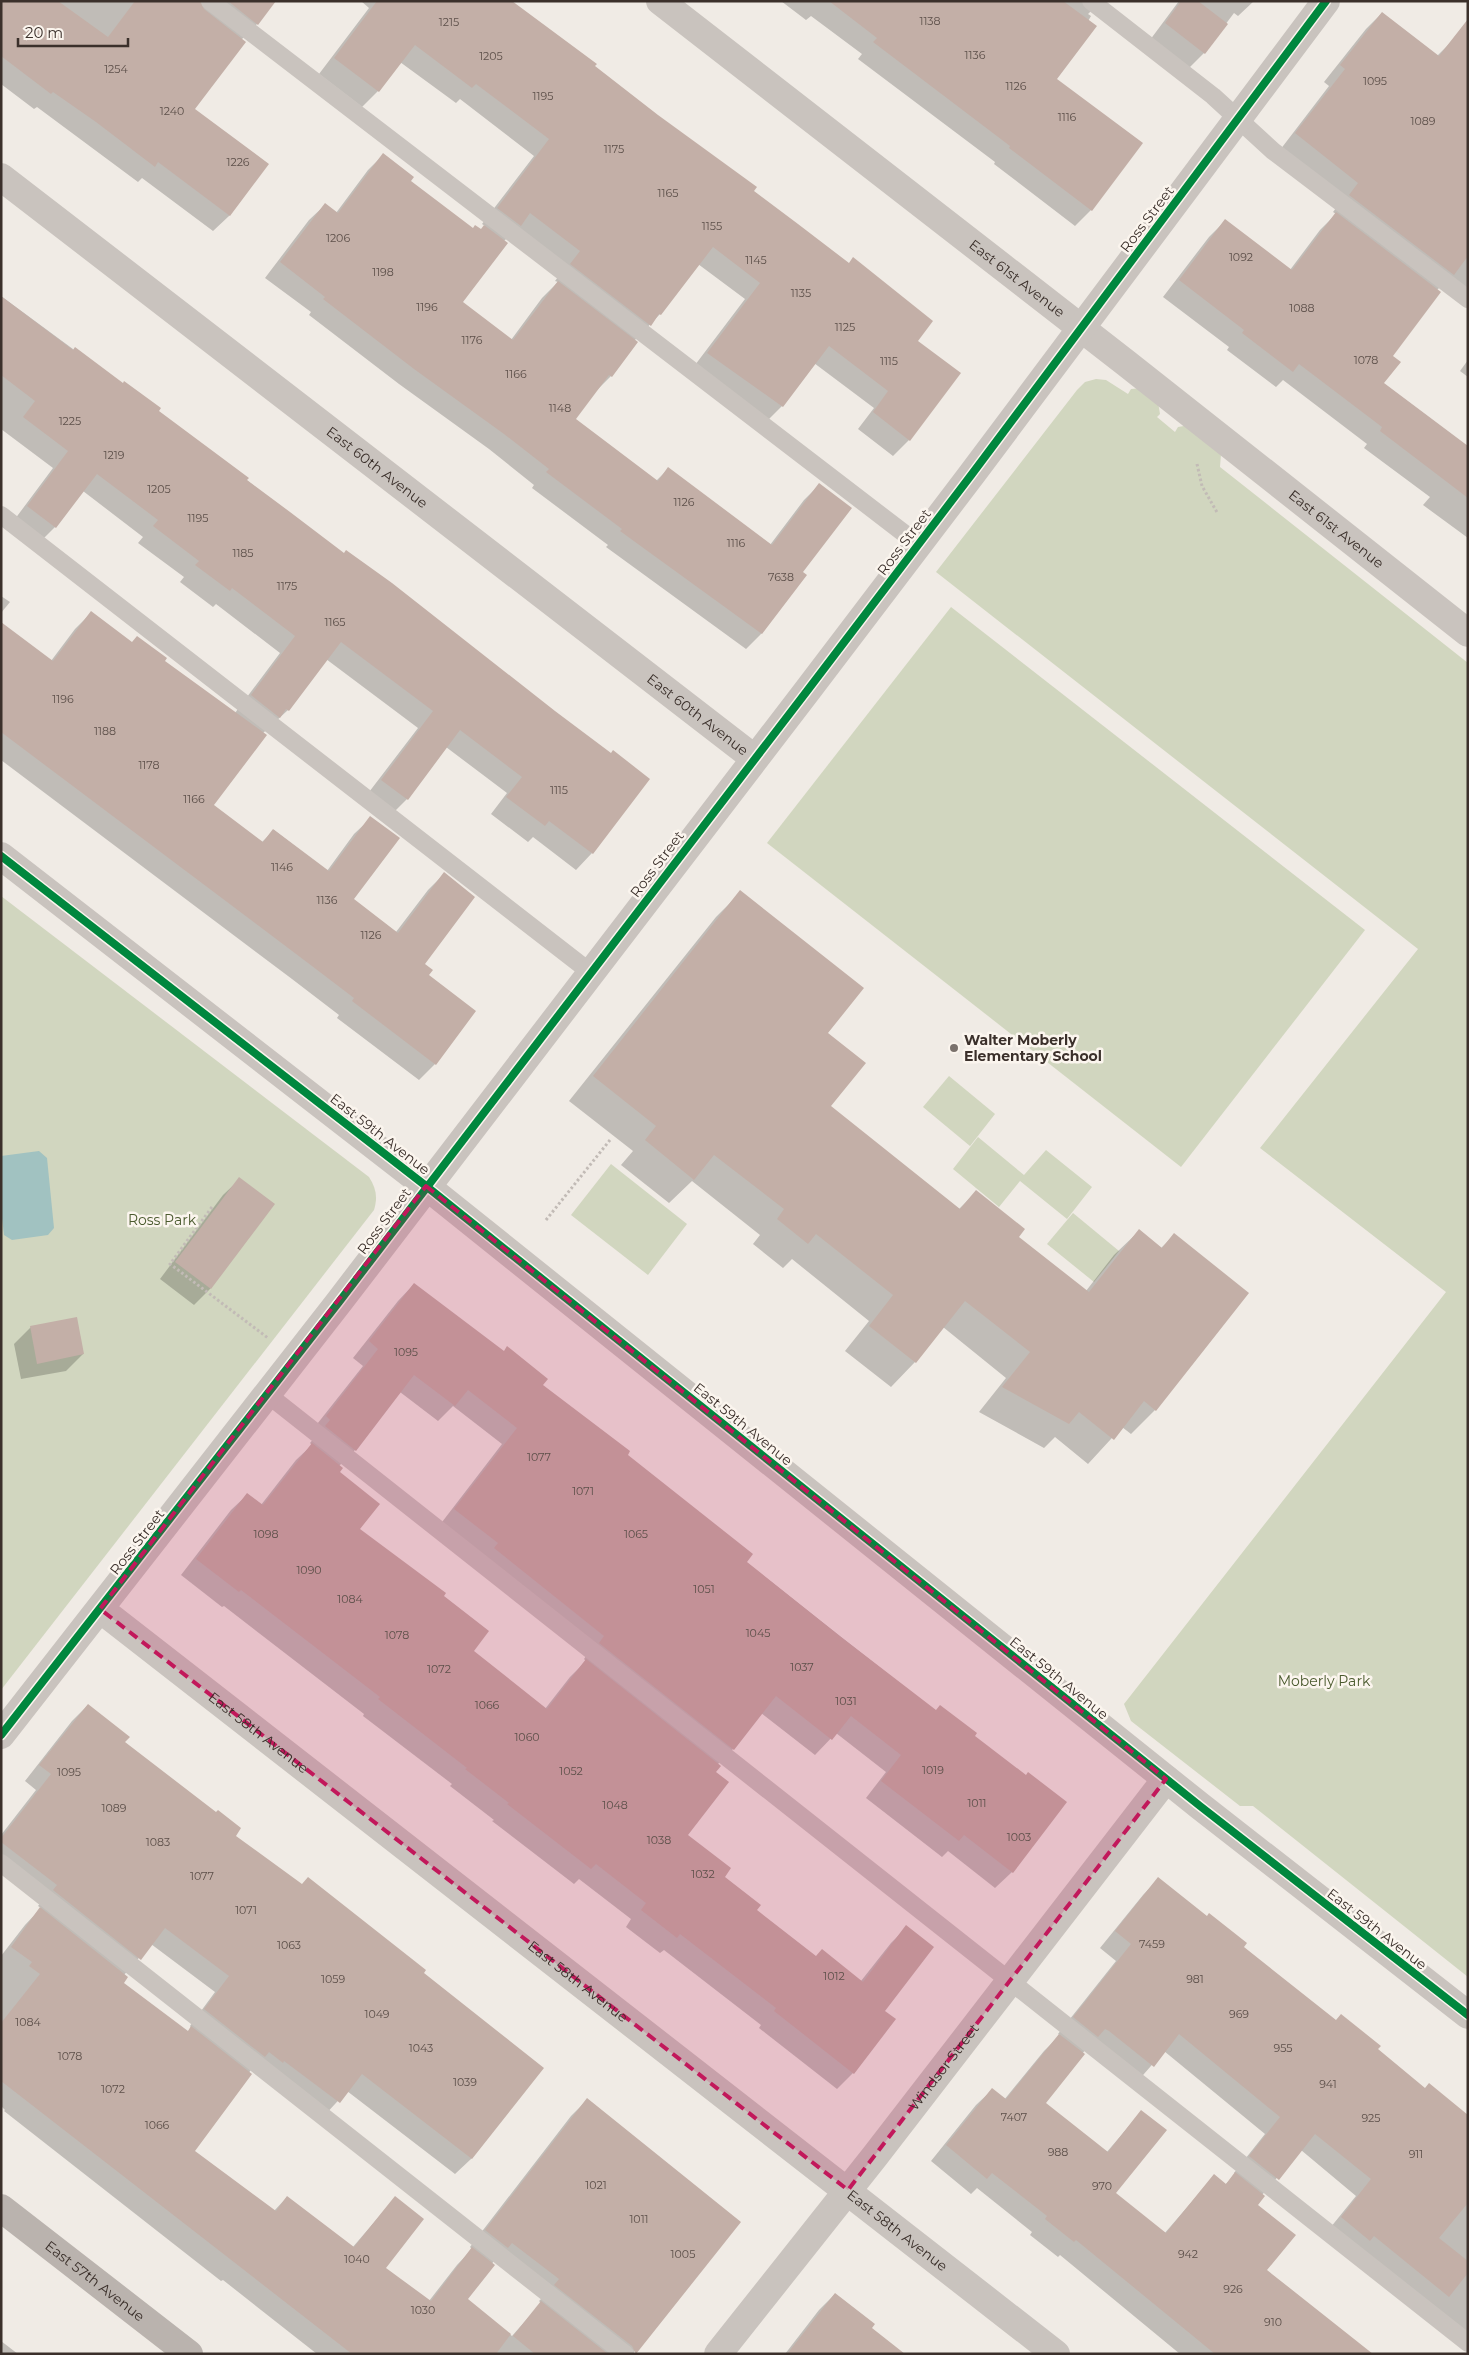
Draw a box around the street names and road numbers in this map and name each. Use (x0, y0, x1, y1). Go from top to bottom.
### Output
street label: Ross Street (1116, 182, 1178, 256)
street label: East 61st Avenue (965, 235, 1068, 321)
street label: East 60th Avenue (323, 422, 431, 512)
street label: East 61st Avenue (1285, 486, 1388, 572)
street label: Ross Street (873, 505, 935, 579)
street label: East 60th Avenue (643, 670, 752, 759)
street label: Ross Street (626, 827, 688, 901)
street label: East 59th Avenue (326, 1089, 434, 1179)
street label: Ross Street (353, 1184, 415, 1258)
street label: East 59th Avenue (690, 1379, 796, 1469)
street label: Ross Street (106, 1505, 168, 1578)
street label: East 59th Avenue (1006, 1633, 1112, 1723)
street label: East 58th Avenue (205, 1688, 312, 1777)
street label: East 59th Avenue (1323, 1884, 1431, 1974)
street label: East 58th Avenue (524, 1937, 632, 2026)
street label: Windsor Street (904, 2020, 983, 2114)
street label: East 58th Avenue (844, 2186, 951, 2275)
street label: East 57th Avenue (42, 2237, 148, 2325)

